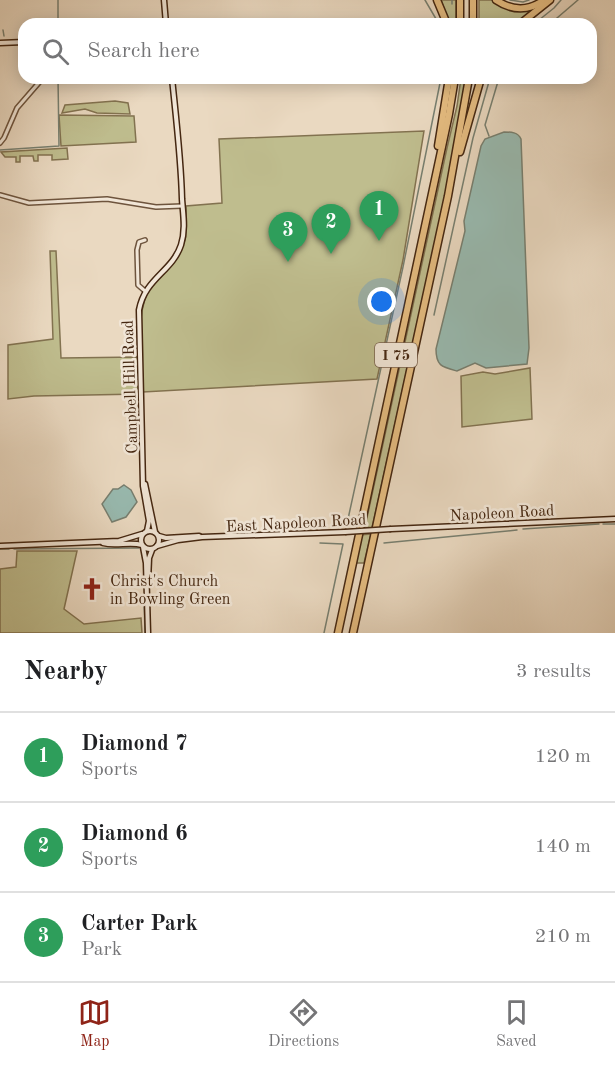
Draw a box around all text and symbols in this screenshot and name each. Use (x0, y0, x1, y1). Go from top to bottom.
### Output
search box (18, 18, 597, 84)
icon: search (39, 35, 72, 68)
text: Search here (87, 40, 200, 62)
pin: 1 (360, 192, 398, 241)
pin: 2 (312, 204, 350, 254)
pin: 3 (268, 212, 308, 262)
your location (367, 287, 396, 316)
street label: Campbell Hill Road (121, 320, 141, 454)
road number: I 75 (375, 343, 417, 367)
street label: Napoleon Road (449, 503, 555, 525)
street label: East Napoleon Road (225, 512, 367, 536)
place label: Christ's Church in Bowling Green (110, 574, 231, 608)
church icon: Christ's Church in Bowling Green (79, 576, 105, 602)
text: Nearby (24, 659, 108, 685)
text: 3 results (516, 662, 591, 682)
text: Diamond 7 (81, 733, 188, 755)
text: 1 (38, 747, 49, 767)
text: 120 m (535, 747, 591, 767)
text: Sports (81, 760, 138, 780)
text: Diamond 6 (81, 823, 188, 845)
text: 2 (38, 837, 49, 857)
text: 140 m (535, 837, 591, 857)
text: Sports (81, 850, 138, 870)
text: Carter Park (81, 913, 198, 935)
text: 3 (38, 927, 49, 947)
text: 210 m (535, 927, 591, 947)
text: Park (81, 940, 122, 960)
tab: Map (78, 996, 111, 1052)
tab: Directions (268, 996, 339, 1052)
tab: Saved (496, 996, 537, 1052)

